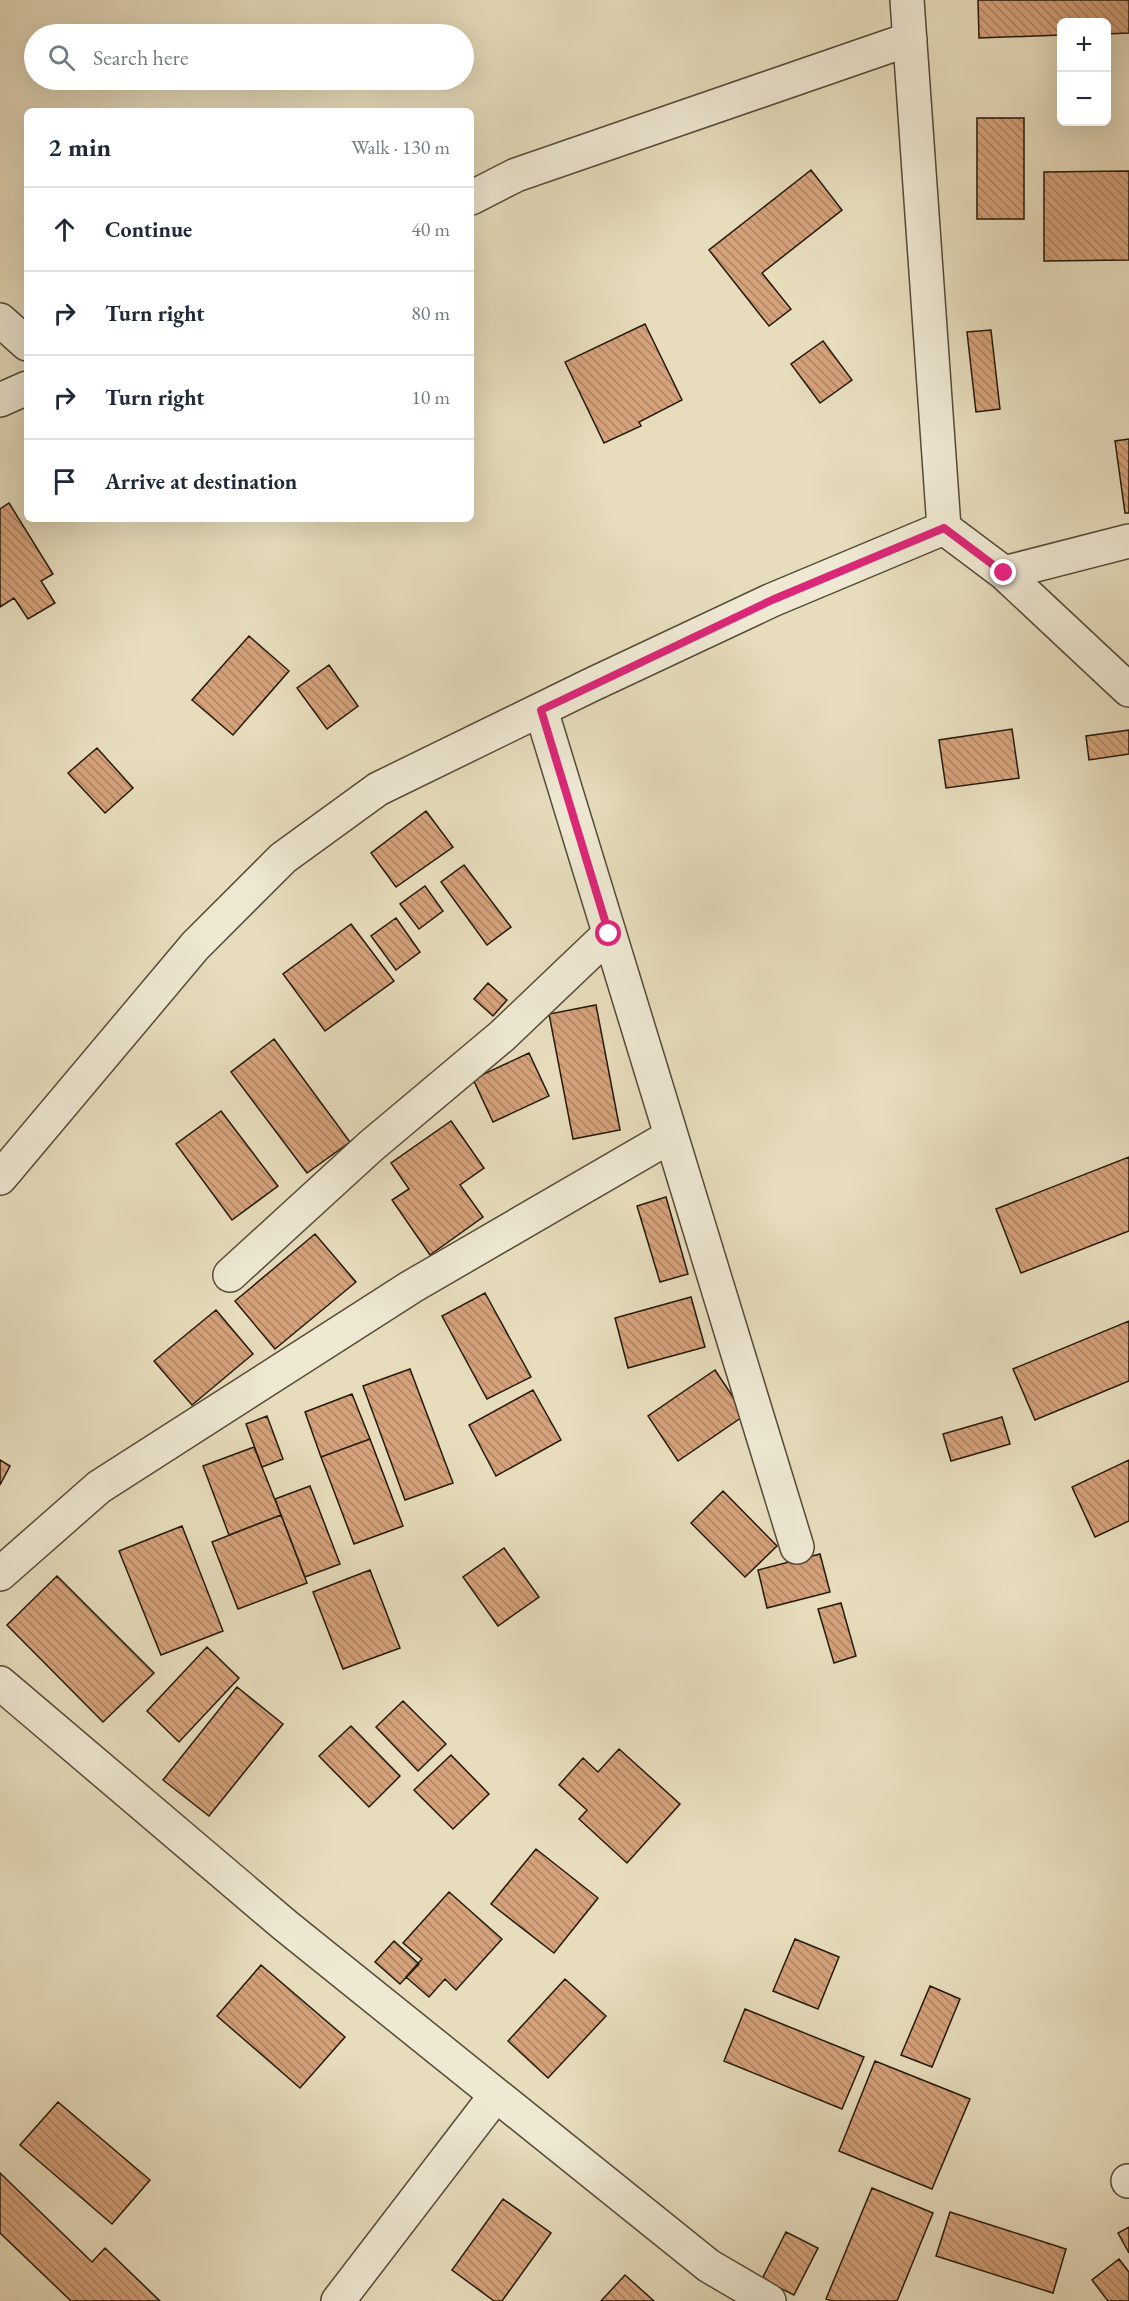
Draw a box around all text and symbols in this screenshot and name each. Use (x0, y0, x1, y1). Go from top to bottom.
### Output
map controls (1057, 18, 1111, 126)
button: + (1057, 18, 1111, 72)
search box (24, 24, 474, 90)
icon: search (45, 41, 78, 74)
text: Search here (93, 43, 188, 72)
button: − (1057, 72, 1111, 126)
text: 2 min (48, 130, 111, 164)
text: Walk · 130 m (351, 134, 450, 160)
icon: ahead (48, 213, 81, 246)
text: Continue (105, 215, 192, 244)
text: 40 m (411, 216, 450, 242)
icon: right (48, 297, 81, 330)
text: Turn right (105, 299, 204, 328)
text: 80 m (411, 300, 450, 326)
icon: right (48, 381, 81, 414)
text: Turn right (105, 383, 204, 412)
text: 10 m (411, 384, 450, 410)
icon: arrive (48, 465, 81, 498)
text: Arrive at destination (105, 467, 297, 496)
route end (990, 559, 1016, 585)
route start (595, 920, 621, 946)

